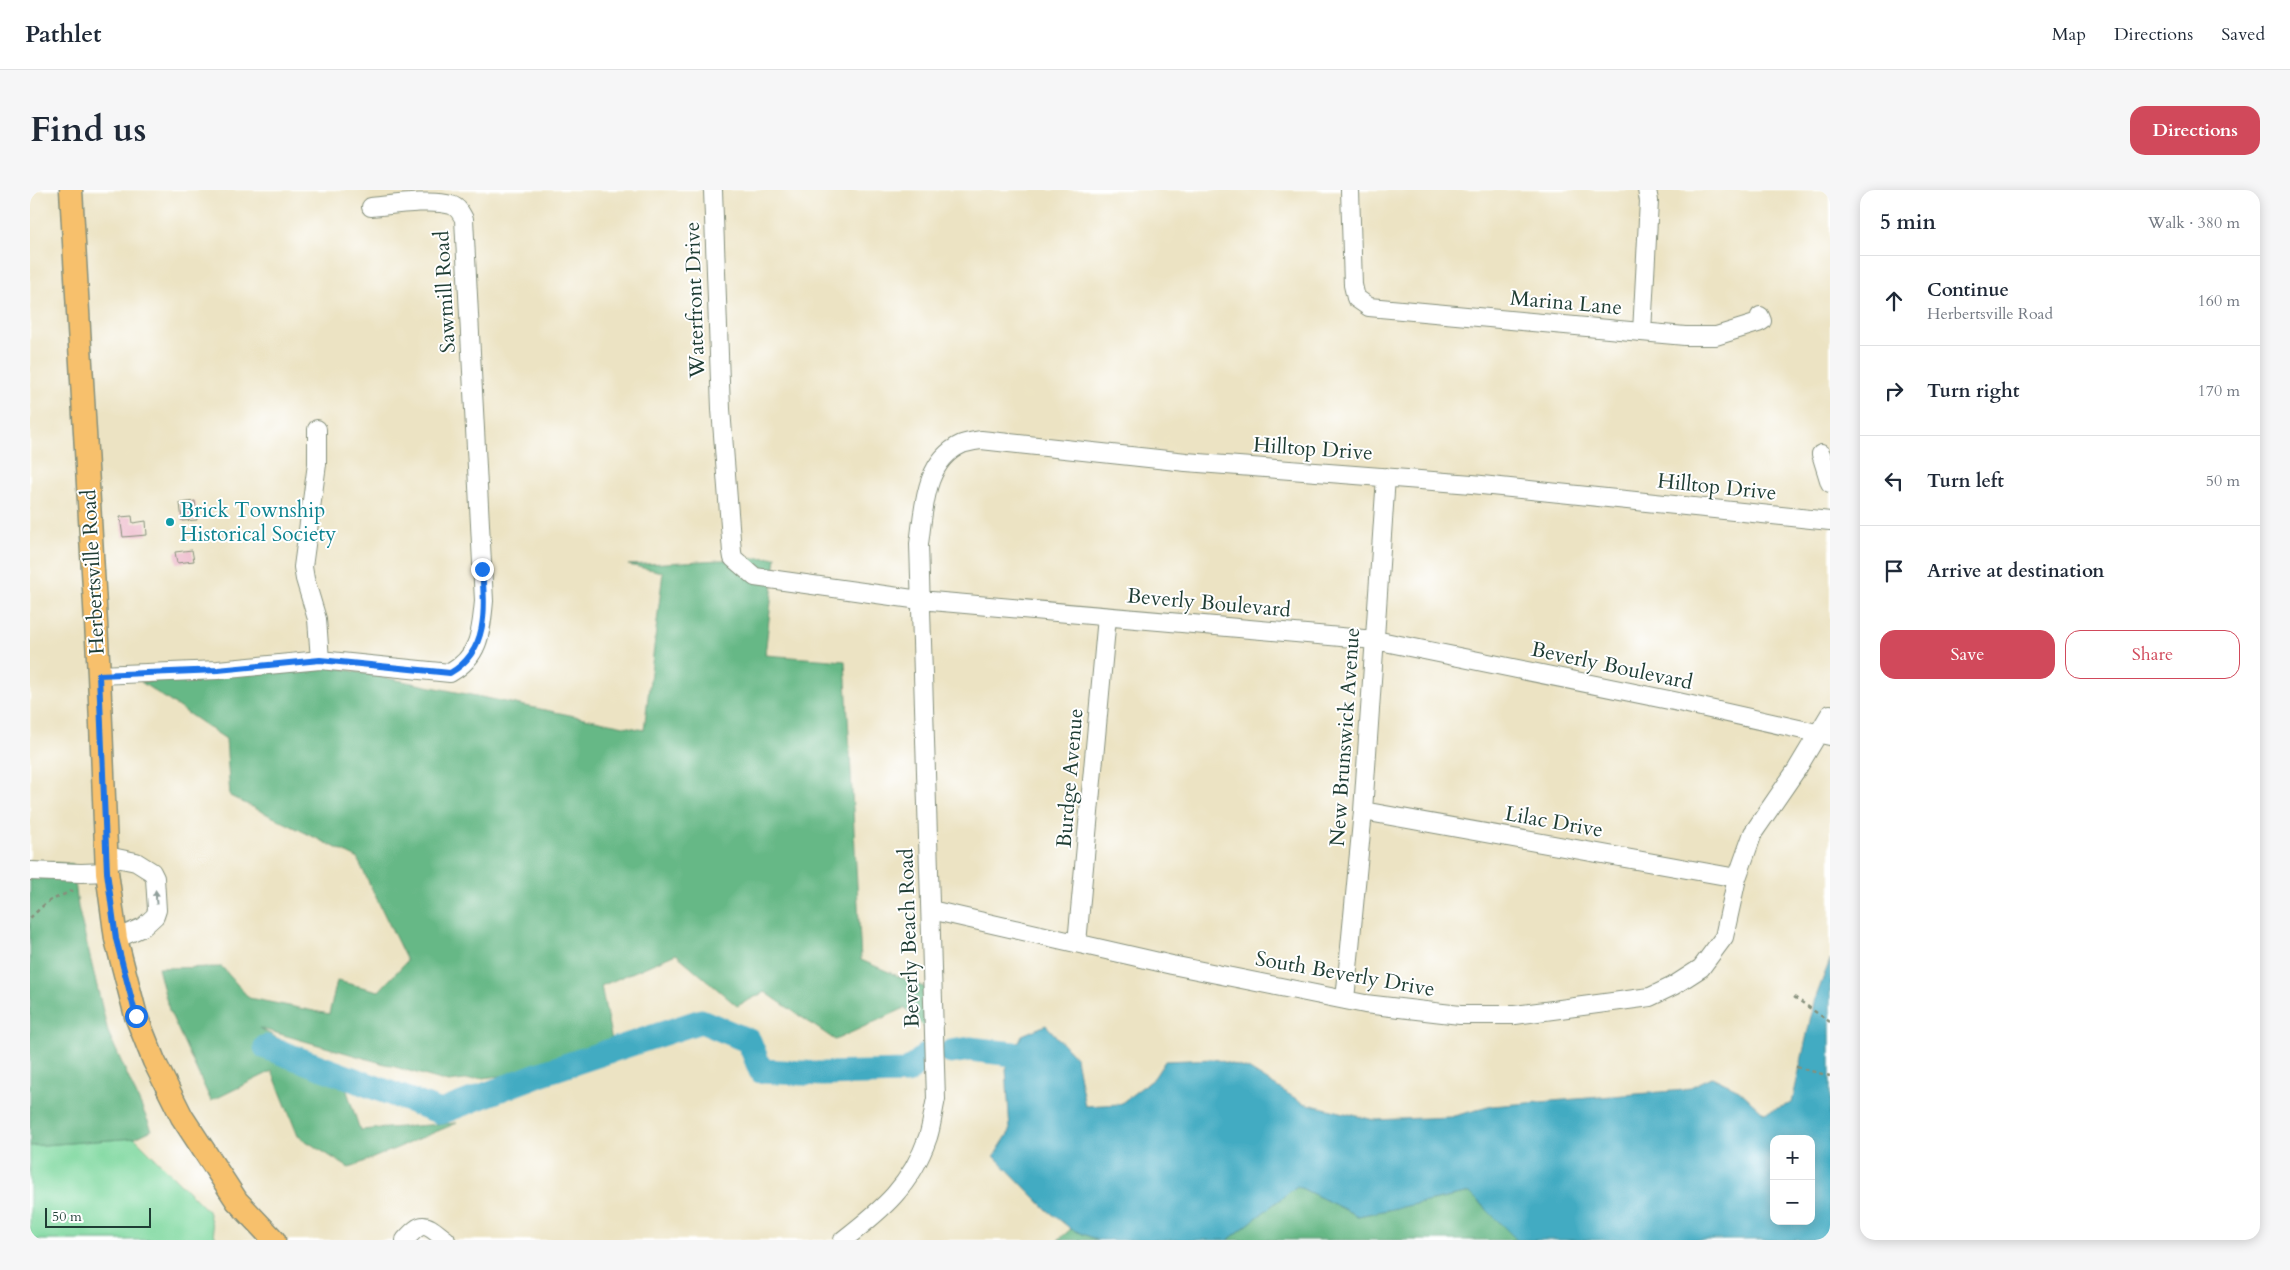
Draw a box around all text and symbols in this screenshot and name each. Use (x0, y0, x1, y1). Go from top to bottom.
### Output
text: Pathlet (25, 18, 102, 51)
text: Map (2052, 22, 2086, 47)
text: Directions (2114, 22, 2193, 47)
text: Saved (2221, 22, 2265, 47)
text: Find us (30, 106, 146, 154)
button: Directions (2130, 106, 2260, 155)
text: 5 min (1880, 208, 1936, 237)
text: Walk · 380 m (2148, 212, 2240, 234)
street label: Waterfront Drive (678, 221, 712, 380)
street label: Sawmill Road (427, 230, 463, 354)
text: Continue (1927, 277, 2009, 303)
street label: Marina Lane (1509, 284, 1623, 322)
icon: ahead (1880, 287, 1908, 315)
text: 160 m (2198, 290, 2240, 312)
text: Herbertsville Road (1927, 303, 2053, 325)
icon: right (1880, 377, 1908, 405)
text: Turn right (1927, 378, 2019, 404)
text: 170 m (2198, 380, 2240, 402)
street label: Hilltop Drive (1252, 430, 1374, 468)
street label: Hilltop Drive (1656, 466, 1778, 508)
icon: left (1880, 467, 1908, 495)
text: Turn left (1927, 468, 2004, 494)
text: 50 m (2206, 470, 2240, 492)
street label: Herbertsville Road (74, 489, 112, 655)
place label: Brick Township Historical Society (180, 496, 336, 549)
marker: Brick Township Historical Society (164, 516, 176, 528)
icon: arrive (1880, 557, 1908, 585)
route end (471, 558, 494, 581)
text: Arrive at destination (1927, 558, 2104, 584)
street label: Beverly Boulevard (1126, 581, 1292, 625)
street label: New Brunswick Avenue (1323, 626, 1367, 848)
button: Save (1880, 630, 2055, 679)
button: Share (2065, 630, 2240, 679)
street label: Beverly Boulevard (1529, 635, 1695, 697)
street label: Burdge Avenue (1049, 707, 1091, 849)
street label: Lilac Drive (1503, 799, 1605, 845)
street label: Beverly Beach Road (891, 848, 927, 1028)
one-way arrow (152, 888, 160, 904)
street label: South Beverly Drive (1253, 944, 1437, 1004)
route start (125, 1005, 148, 1028)
map controls (1770, 1135, 1815, 1225)
button: + (1770, 1135, 1815, 1180)
button: − (1770, 1180, 1815, 1225)
scale bar (45, 1205, 151, 1228)
text: 50 m (52, 1207, 82, 1226)

